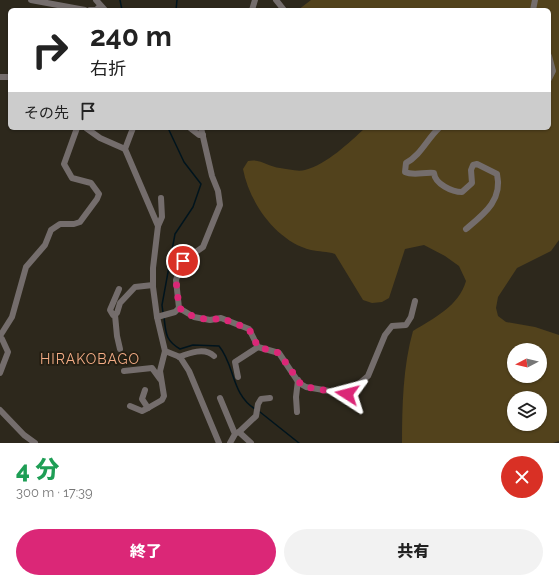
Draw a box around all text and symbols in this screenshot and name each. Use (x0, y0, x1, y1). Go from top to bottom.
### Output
text: 240 m (90, 20, 172, 53)
icon: right (24, 24, 76, 76)
text: 右折 (90, 58, 126, 79)
icon: arrive (77, 100, 99, 122)
text: その先 (24, 104, 69, 122)
pin (166, 244, 200, 278)
icon: arrive (172, 250, 194, 272)
north arrow (507, 343, 547, 383)
map controls (507, 343, 547, 431)
district label: HIRAKOBAGO (40, 351, 140, 367)
position arrow (326, 373, 368, 415)
button: layers (507, 391, 547, 431)
text: 4 分 (16, 455, 59, 484)
button: close (501, 456, 543, 498)
text: 300 m · 17:39 (16, 485, 93, 500)
button: 終了 (16, 529, 276, 575)
button: 共有 (284, 529, 543, 575)

